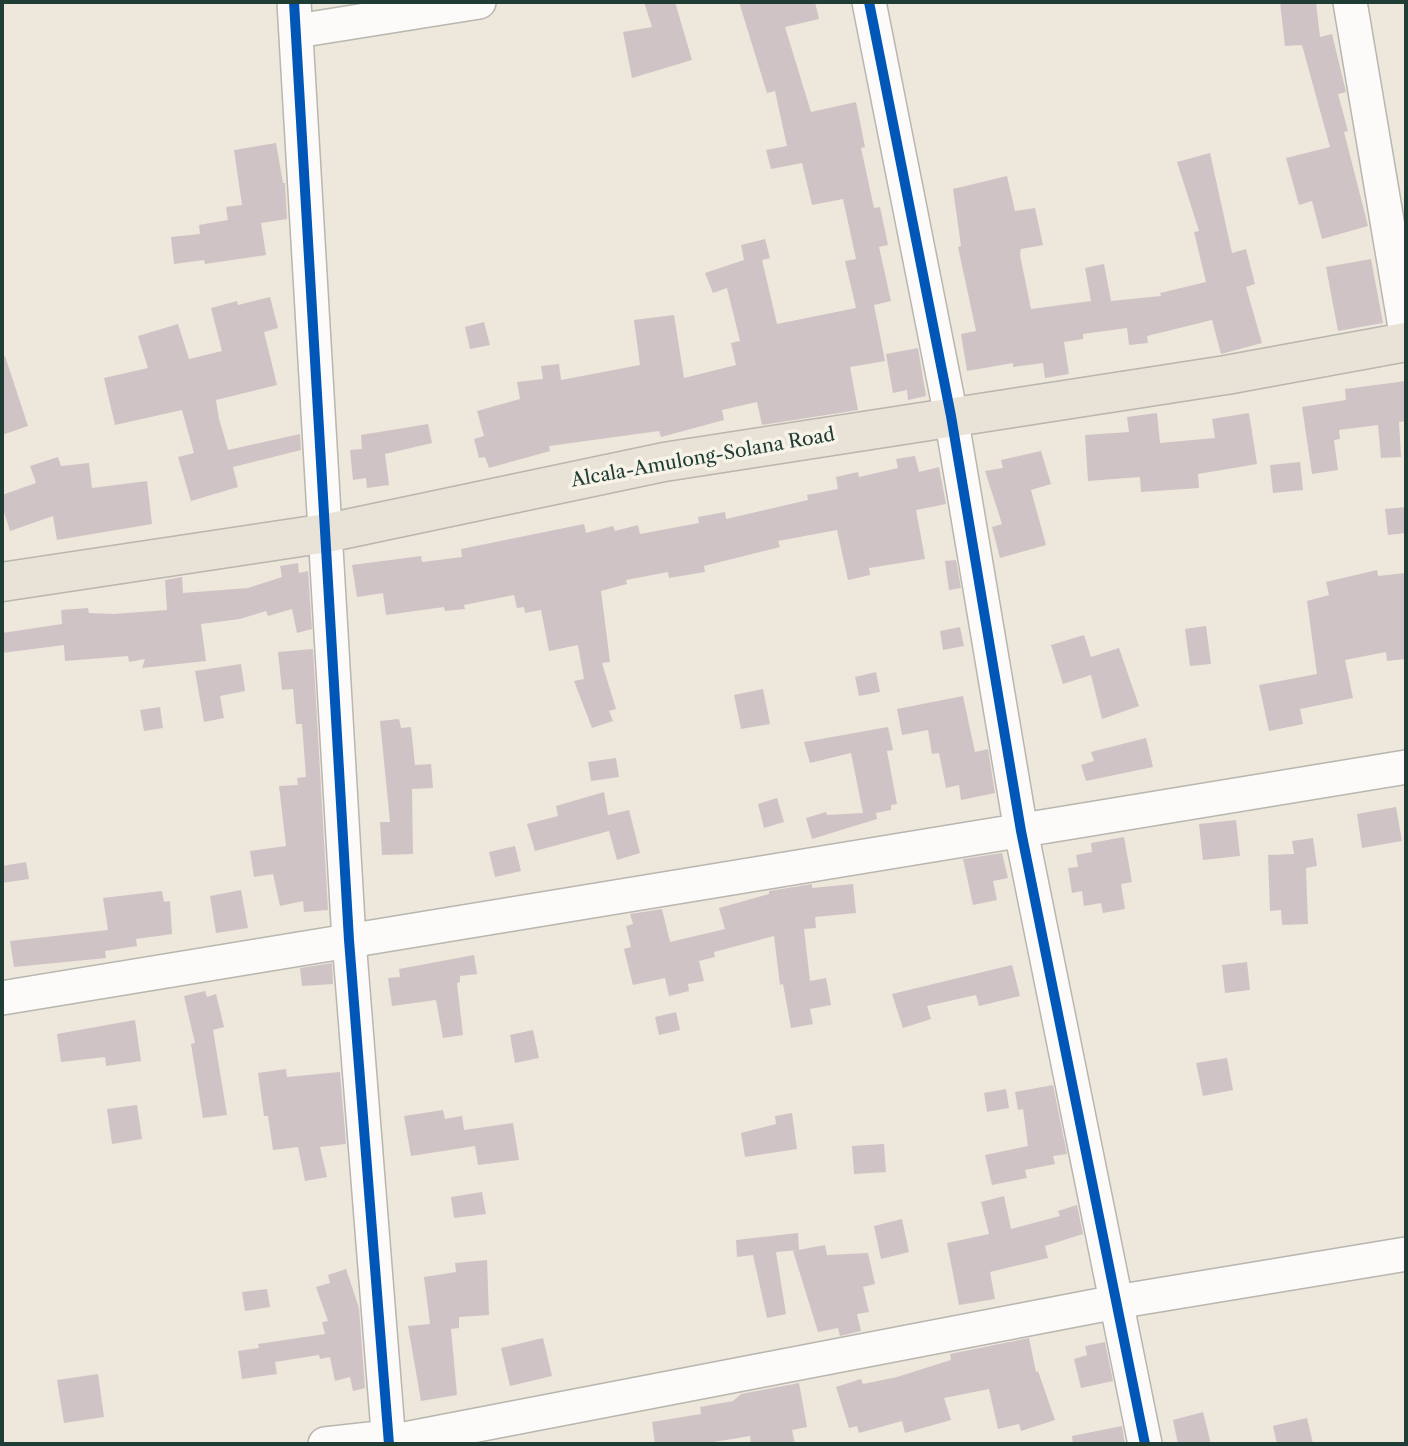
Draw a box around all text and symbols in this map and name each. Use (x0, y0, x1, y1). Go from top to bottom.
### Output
street label: Alcala-Amulong-Solana Road (569, 424, 837, 492)

